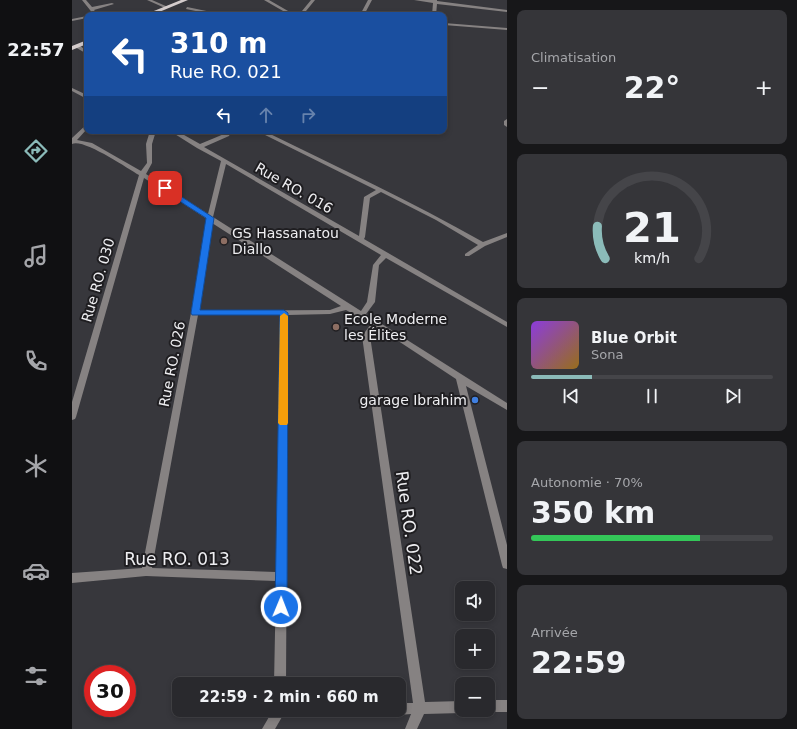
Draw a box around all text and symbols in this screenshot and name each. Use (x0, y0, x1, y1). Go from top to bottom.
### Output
text: 310 m (170, 27, 267, 60)
icon: left (104, 28, 156, 80)
text: 22:57 (7, 39, 65, 60)
text: Climatisation (531, 50, 616, 65)
text: Rue RO. 021 (170, 61, 282, 82)
text: 22° (624, 70, 680, 105)
text: − (531, 75, 549, 100)
text: + (755, 75, 773, 100)
icon: left (213, 104, 235, 126)
icon: ahead (255, 104, 277, 126)
icon: right (297, 104, 319, 126)
icon: directions (22, 137, 50, 165)
street label: Rue RO. 016 (252, 159, 336, 217)
pin (148, 171, 182, 205)
icon: arrive (154, 177, 176, 199)
text: 21 (623, 202, 681, 251)
place label: GS Hassanatou Diallo (232, 225, 339, 257)
street label: Rue RO. 030 (78, 236, 118, 324)
marker: GS Hassanatou Diallo (219, 236, 229, 246)
icon: music (22, 242, 50, 270)
text: km/h (634, 249, 670, 265)
place label: Ecole Moderne les Élites (344, 311, 447, 343)
street label: Rue RO. 026 (156, 320, 188, 408)
marker: Ecole Moderne les Élites (331, 322, 341, 332)
text: Blue Orbit (591, 329, 677, 347)
icon: phone (22, 347, 50, 375)
text: Sona (591, 347, 623, 362)
icon: previous (560, 385, 582, 407)
icon: pause (641, 385, 663, 407)
icon: next (722, 385, 744, 407)
place label: garage Ibrahim (359, 392, 467, 408)
marker: garage Ibrahim (470, 395, 480, 405)
icon: climate (22, 452, 50, 480)
street label: Rue RO. 022 (392, 469, 426, 577)
text: Autonomie · 70% (531, 475, 643, 490)
text: 350 km (531, 495, 655, 530)
street label: Rue RO. 013 (124, 549, 230, 569)
icon: car (22, 557, 50, 585)
map controls (455, 581, 495, 717)
button: sound (455, 581, 495, 621)
position arrow (260, 586, 302, 628)
text: Arrivée (531, 625, 578, 640)
button: + (455, 629, 495, 669)
text: 22:59 (531, 645, 627, 680)
icon: filters (22, 662, 50, 690)
speed limit sign: 30 (84, 665, 136, 717)
button: − (455, 677, 495, 717)
text: 22:59 · 2 min · 660 m (199, 688, 379, 706)

